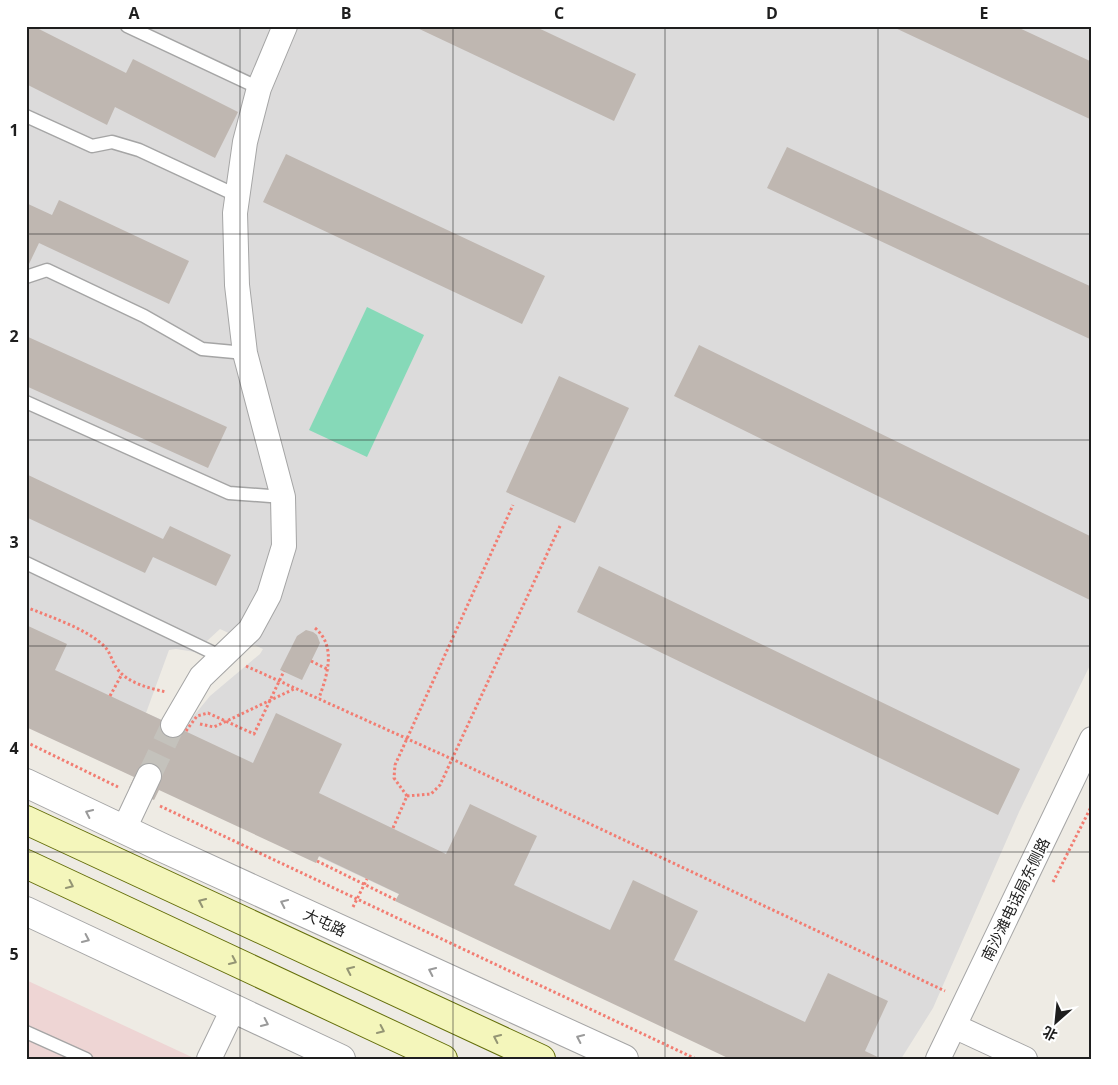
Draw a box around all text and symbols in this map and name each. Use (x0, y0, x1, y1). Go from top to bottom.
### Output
text: A (128, 2, 140, 24)
text: B (341, 2, 351, 24)
text: C (554, 2, 564, 24)
text: D (766, 2, 778, 24)
text: E (980, 2, 989, 24)
text: 1 (9, 119, 19, 141)
text: 2 (9, 325, 19, 347)
text: 3 (9, 531, 19, 553)
text: 4 (9, 737, 19, 759)
one-way arrow (85, 808, 94, 819)
street label: 南沙滩电话局东侧路 (976, 834, 1054, 964)
one-way arrow (65, 878, 74, 889)
one-way arrow (198, 897, 207, 908)
one-way arrow (280, 899, 289, 910)
street label: 大屯路 (300, 903, 350, 941)
one-way arrow (81, 933, 90, 944)
text: 5 (9, 943, 19, 965)
one-way arrow (228, 955, 237, 965)
one-way arrow (346, 966, 355, 976)
one-way arrow (428, 966, 437, 977)
north arrow (1030, 998, 1080, 1048)
one-way arrow (260, 1016, 269, 1027)
text: 北 (1039, 1022, 1060, 1046)
one-way arrow (376, 1023, 385, 1034)
one-way arrow (493, 1034, 502, 1045)
one-way arrow (576, 1034, 585, 1045)

